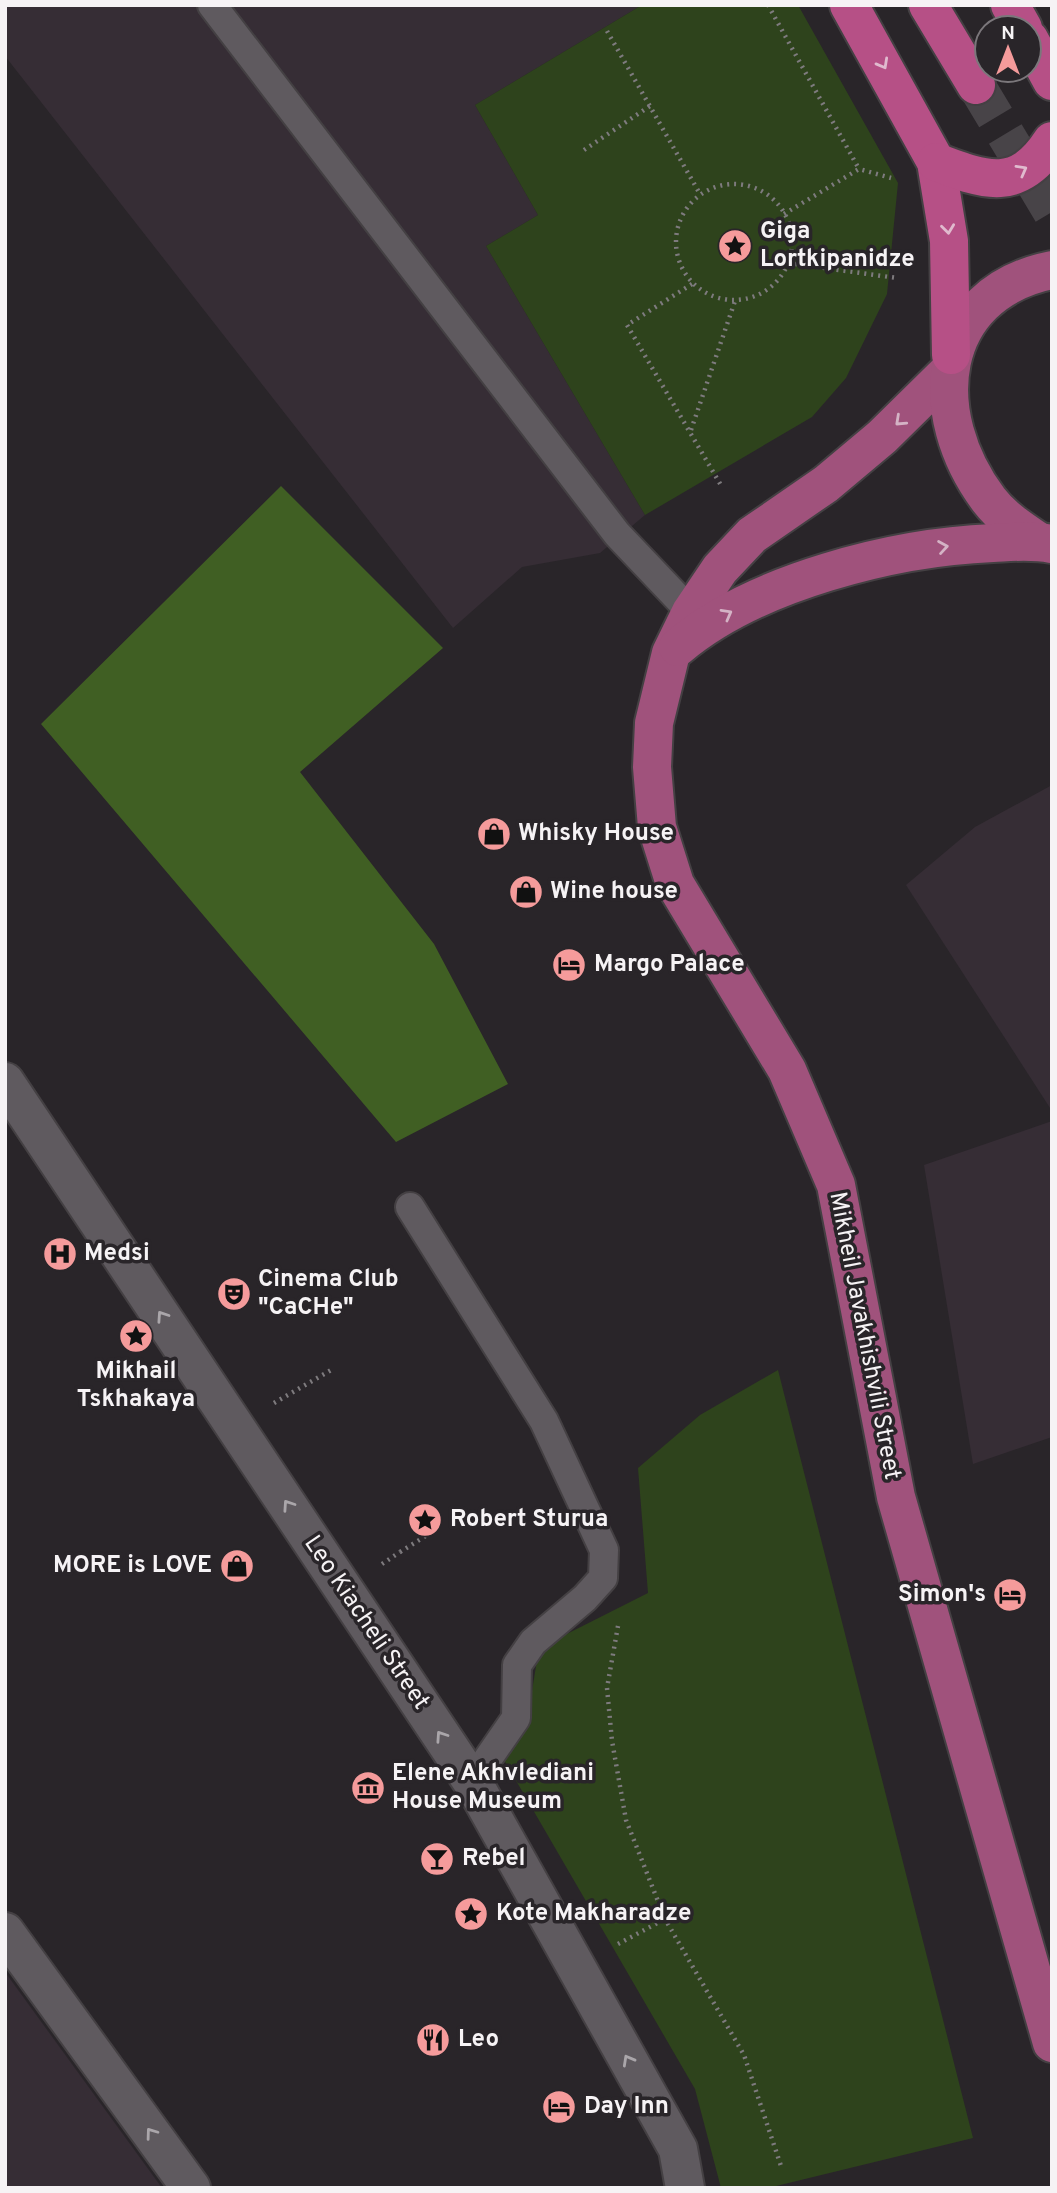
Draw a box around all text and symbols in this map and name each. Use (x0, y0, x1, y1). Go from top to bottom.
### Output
north arrow (973, 14, 1043, 84)
text: N (1001, 22, 1015, 46)
one-way arrow (874, 57, 888, 70)
one-way arrow (1015, 165, 1028, 178)
place label: Giga Lortkipanidze (760, 217, 915, 275)
one-way arrow (940, 223, 955, 235)
place icon: Giga Lortkipanidze (716, 227, 754, 265)
one-way arrow (895, 412, 908, 425)
one-way arrow (937, 539, 949, 554)
one-way arrow (720, 609, 732, 622)
shop icon: Whisky House (475, 815, 513, 853)
place label: Whisky House (518, 819, 674, 849)
shop icon: Wine house (507, 873, 545, 911)
place label: Wine house (550, 877, 678, 907)
hotel icon: Margo Palace (550, 946, 588, 984)
place label: Margo Palace (594, 950, 745, 980)
street label: Mikheil Javakhishvili Street (821, 1190, 907, 1482)
hospital icon: Medsi (41, 1235, 79, 1273)
place label: Medsi (84, 1239, 150, 1269)
place label: Cinema Club "CaCHe" (258, 1265, 399, 1323)
theatre icon: Cinema Club "CaCHe" (215, 1275, 253, 1313)
one-way arrow (157, 1311, 170, 1324)
place icon: Mikhail Tskhakaya (117, 1317, 155, 1355)
place label: Mikhail Tskhakaya (77, 1357, 195, 1415)
one-way arrow (283, 1500, 296, 1513)
place icon: Robert Sturua (406, 1501, 444, 1539)
place label: Robert Sturua (450, 1505, 608, 1535)
street label: Leo Kiacheli Street (297, 1530, 435, 1716)
shop icon: MORE is LOVE (218, 1547, 256, 1585)
place label: MORE is LOVE (53, 1551, 212, 1581)
hotel icon: Simon's (991, 1576, 1029, 1614)
place label: Simon's (898, 1580, 986, 1610)
one-way arrow (436, 1730, 449, 1743)
place label: Elene Akhvlediani House Museum (392, 1759, 594, 1817)
museum icon: Elene Akhvlediani House Museum (349, 1769, 387, 1807)
bar icon: Rebel (418, 1840, 456, 1878)
place label: Rebel (462, 1844, 526, 1874)
place icon: Kote Makharadze (452, 1895, 490, 1933)
place label: Kote Makharadze (496, 1899, 691, 1929)
restaurant icon: Leo (414, 2021, 452, 2059)
place label: Leo (458, 2025, 499, 2055)
one-way arrow (623, 2055, 636, 2067)
hotel icon: Day Inn (540, 2088, 578, 2126)
place label: Day Inn (584, 2092, 669, 2122)
one-way arrow (147, 2128, 159, 2140)

